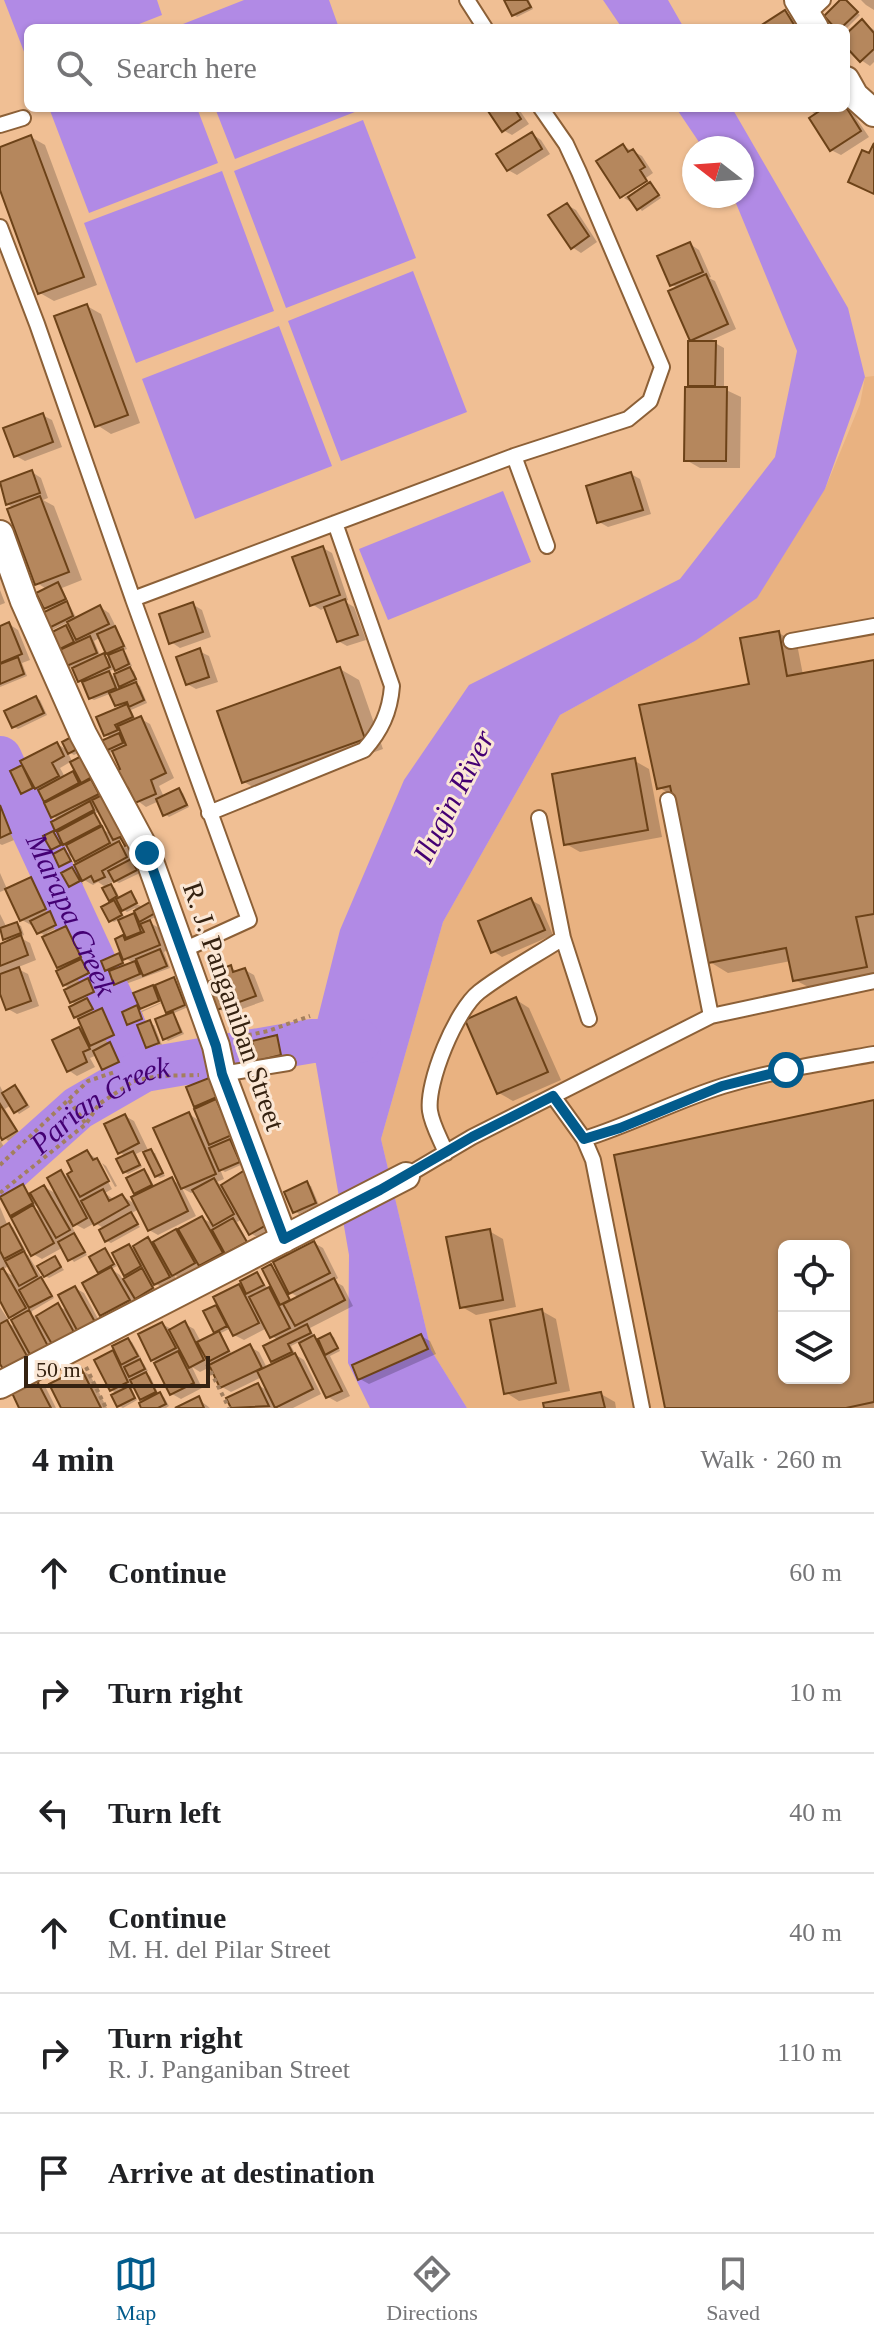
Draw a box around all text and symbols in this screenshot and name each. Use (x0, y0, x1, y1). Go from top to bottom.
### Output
search box (24, 24, 850, 112)
icon: search (52, 46, 96, 90)
text: Search here (116, 51, 257, 84)
north arrow (682, 136, 754, 208)
water label: Ilugin River (405, 724, 501, 869)
water label: Marapa Creek (20, 827, 124, 1001)
route end (129, 835, 165, 871)
street label: R. J. Panganiban Street (177, 878, 291, 1134)
water label: Parian Creek (22, 1049, 173, 1161)
route start (768, 1052, 804, 1088)
map controls (778, 1240, 850, 1384)
button: locate (778, 1240, 850, 1312)
button: layers (778, 1312, 850, 1384)
scale bar (24, 1352, 210, 1388)
text: 50 m (36, 1357, 81, 1382)
text: 4 min (32, 1441, 114, 1478)
text: Walk · 260 m (700, 1445, 842, 1474)
icon: ahead (32, 1551, 76, 1595)
text: Continue (108, 1556, 226, 1589)
text: 60 m (789, 1558, 842, 1587)
icon: right (32, 1671, 76, 1715)
text: Turn right (108, 1676, 243, 1709)
text: 10 m (789, 1678, 842, 1707)
icon: left (32, 1791, 76, 1835)
text: Turn left (108, 1796, 221, 1829)
text: 40 m (789, 1798, 842, 1827)
text: Continue (108, 1901, 226, 1934)
icon: ahead (32, 1911, 76, 1955)
text: 40 m (789, 1918, 842, 1947)
text: M. H. del Pilar Street (108, 1935, 330, 1964)
text: Turn right (108, 2021, 243, 2054)
icon: right (32, 2031, 76, 2075)
text: 110 m (777, 2038, 842, 2067)
text: R. J. Panganiban Street (108, 2055, 350, 2084)
icon: arrive (32, 2151, 76, 2195)
text: Arrive at destination (108, 2156, 375, 2189)
tab: Map (114, 2252, 158, 2326)
tab: Directions (386, 2252, 478, 2326)
tab: Saved (706, 2252, 760, 2326)

